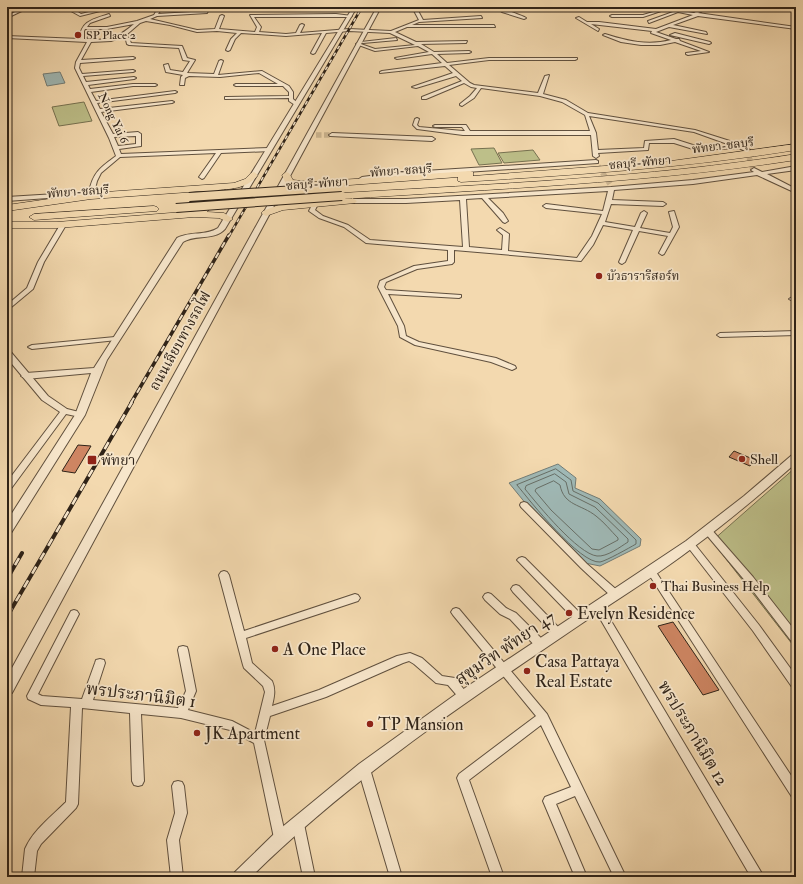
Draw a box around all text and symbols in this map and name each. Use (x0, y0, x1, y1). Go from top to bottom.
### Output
place label: SP Place 2 (86, 28, 136, 43)
marker: SP Place 2 (73, 30, 83, 40)
street label: Nong Yai 6 (94, 90, 132, 147)
street label: พัทยา-ชลบุรี (691, 135, 755, 157)
street label: ชลบุรี-พัทยา (608, 153, 672, 173)
street label: พัทยา-ชลบุรี (369, 161, 433, 181)
street label: ชลบุรี-พัทยา (285, 174, 349, 194)
street label: พัทยา-ชลบุรี (46, 182, 110, 202)
place label: บัวธารารีสอร์ท (607, 269, 679, 284)
marker: บัวธารารีสอร์ท (594, 271, 604, 281)
street label: ถนนเลียบทางรถไฟ (144, 287, 214, 394)
place label: Shell (750, 451, 779, 468)
place label: พัทยา (101, 452, 135, 469)
marker: พัทยา (86, 454, 98, 466)
marker: Shell (737, 454, 747, 464)
place label: Thai Business Help (661, 578, 770, 596)
marker: Thai Business Help (648, 581, 658, 591)
place label: Evelyn Residence (577, 603, 695, 625)
street label: สุขุมวิท พัทยา 47 (451, 607, 560, 690)
marker: Evelyn Residence (564, 608, 574, 618)
place label: A One Place (282, 639, 366, 660)
marker: A One Place (270, 644, 280, 654)
place label: Casa Pattaya Real Estate (535, 651, 621, 692)
marker: Casa Pattaya Real Estate (522, 666, 532, 676)
street label: พรประภานิมิต 12 (653, 677, 733, 790)
street label: พรประภานิมิต 1 (85, 678, 197, 712)
place label: TP Mansion (378, 714, 464, 735)
marker: TP Mansion (365, 719, 375, 729)
place label: JK Apartment (204, 723, 301, 745)
marker: JK Apartment (192, 728, 202, 738)

